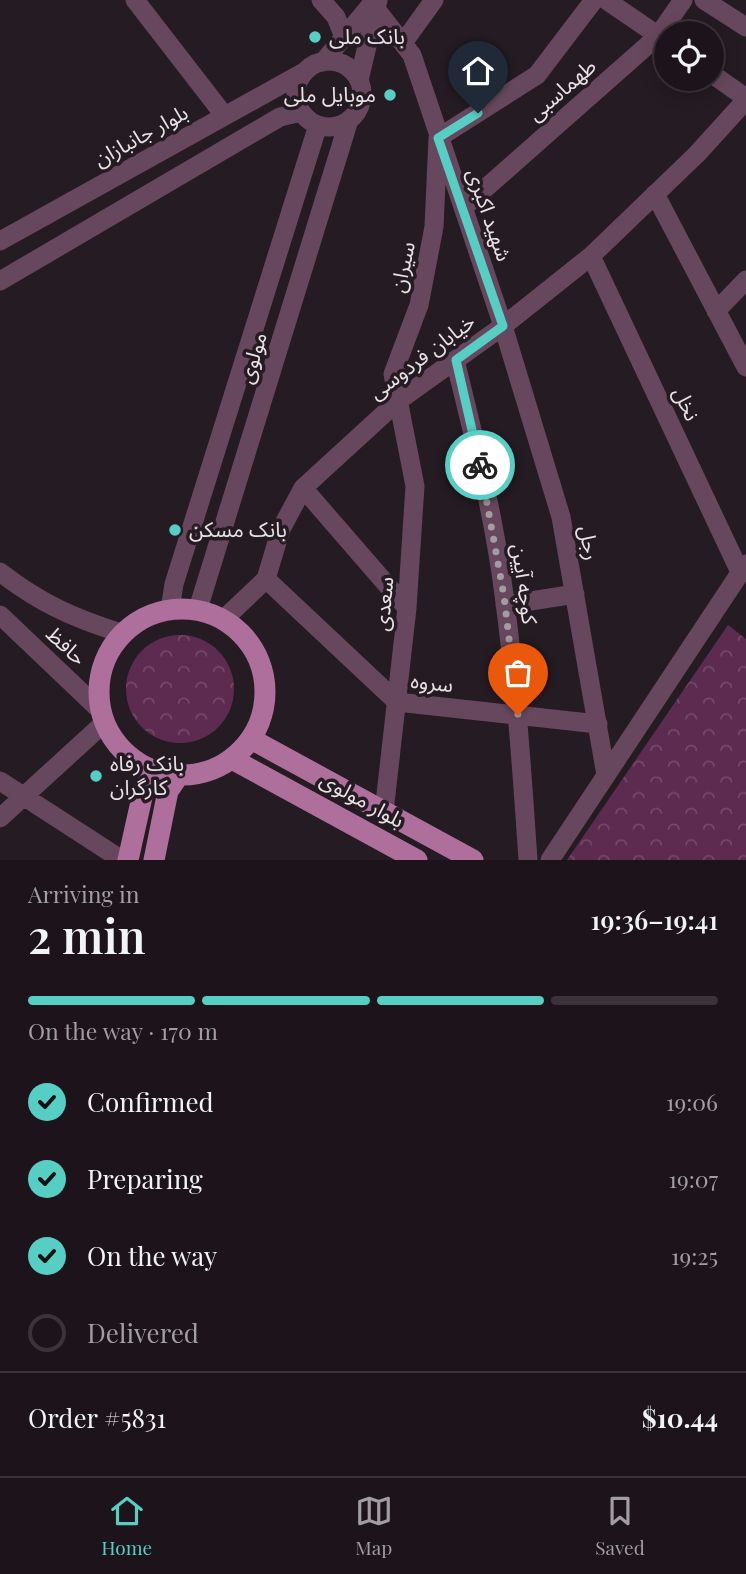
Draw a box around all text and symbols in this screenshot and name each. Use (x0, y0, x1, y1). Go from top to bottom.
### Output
place label: بانک ملی (329, 21, 405, 49)
map controls (654, 21, 724, 91)
button: locate (654, 21, 724, 91)
marker: بانک ملی (307, 29, 323, 45)
pin (448, 41, 508, 113)
street label: طهماسبی (520, 51, 601, 126)
icon: home (459, 52, 497, 90)
place label: موبایل ملی (284, 79, 376, 107)
marker: موبایل ملی (382, 87, 398, 103)
street label: بلوار جانبازان (88, 97, 192, 172)
street label: شهید اکبری (462, 164, 520, 265)
street label: سیران (382, 238, 420, 295)
street label: خیابان فردوسی (362, 306, 480, 405)
street label: مولوی (230, 328, 272, 387)
street label: نخل (668, 382, 708, 425)
courier (445, 430, 515, 500)
icon: bike (461, 446, 499, 484)
place label: بانک مسکن (189, 514, 287, 542)
marker: بانک مسکن (167, 522, 183, 538)
street label: رجل (574, 523, 608, 562)
street label: کوچه آیین (505, 542, 546, 626)
street label: سعدی (366, 575, 398, 632)
street label: حافظ (41, 619, 93, 670)
pin (488, 643, 548, 715)
icon: bag (499, 654, 537, 692)
street label: سروه (410, 665, 455, 697)
place label: بانک رفاه کارگران (110, 748, 184, 800)
street label: بلوار مولوی (316, 764, 410, 833)
marker: بانک رفاه کارگران (88, 768, 104, 784)
text: Arriving in (28, 878, 140, 909)
text: 19:36–19:41 (591, 902, 718, 937)
text: 2 min (28, 904, 146, 966)
text: On the way · 170 m (28, 1015, 218, 1046)
icon: check (28, 1083, 66, 1121)
text: Confirmed (87, 1084, 214, 1119)
text: 19:06 (666, 1086, 718, 1117)
icon: check (28, 1160, 66, 1198)
text: Preparing (87, 1161, 203, 1196)
text: 19:07 (669, 1163, 718, 1194)
icon: check (28, 1237, 66, 1275)
text: On the way (87, 1238, 217, 1273)
text: 19:25 (671, 1240, 718, 1271)
text: Delivered (87, 1315, 199, 1350)
text: Order #5831 (28, 1400, 166, 1435)
text: $10.44 (642, 1400, 718, 1435)
tab: Home (101, 1492, 152, 1560)
tab: Map (355, 1492, 393, 1560)
tab: Saved (595, 1492, 645, 1560)

